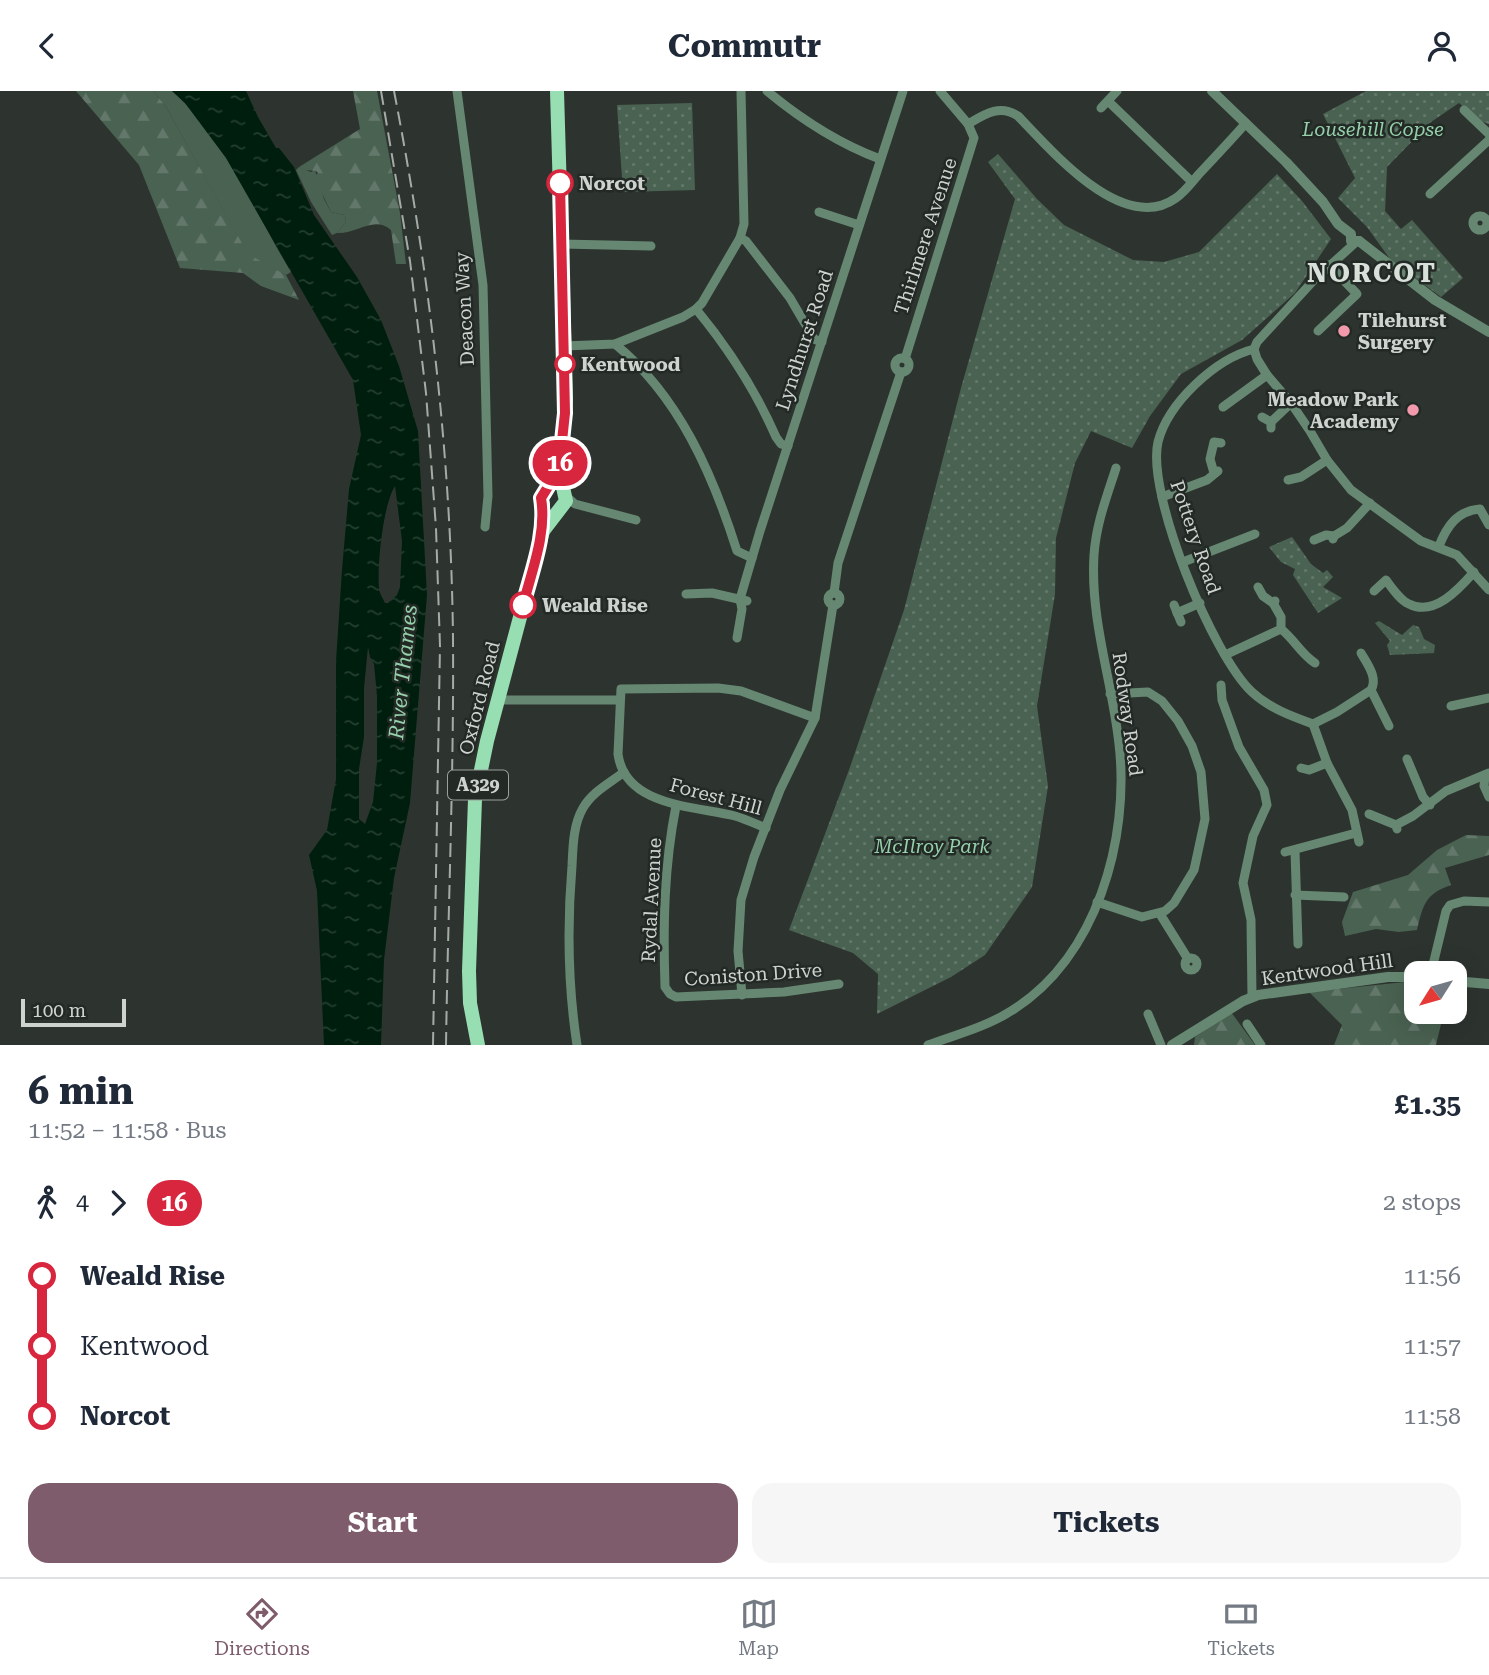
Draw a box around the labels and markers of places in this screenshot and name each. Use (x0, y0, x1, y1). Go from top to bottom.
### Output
marker: Norcot (547, 170, 573, 196)
place label: Norcot (579, 172, 645, 195)
place label: Tilehurst Surgery (1358, 309, 1447, 354)
marker: Tilehurst Surgery (1336, 323, 1352, 339)
place label: Kentwood (581, 353, 681, 376)
marker: Kentwood (555, 354, 575, 374)
place label: Meadow Park Academy (1267, 388, 1400, 433)
marker: Meadow Park Academy (1405, 402, 1421, 418)
marker: Weald Rise (510, 592, 536, 618)
place label: Weald Rise (542, 594, 648, 617)

